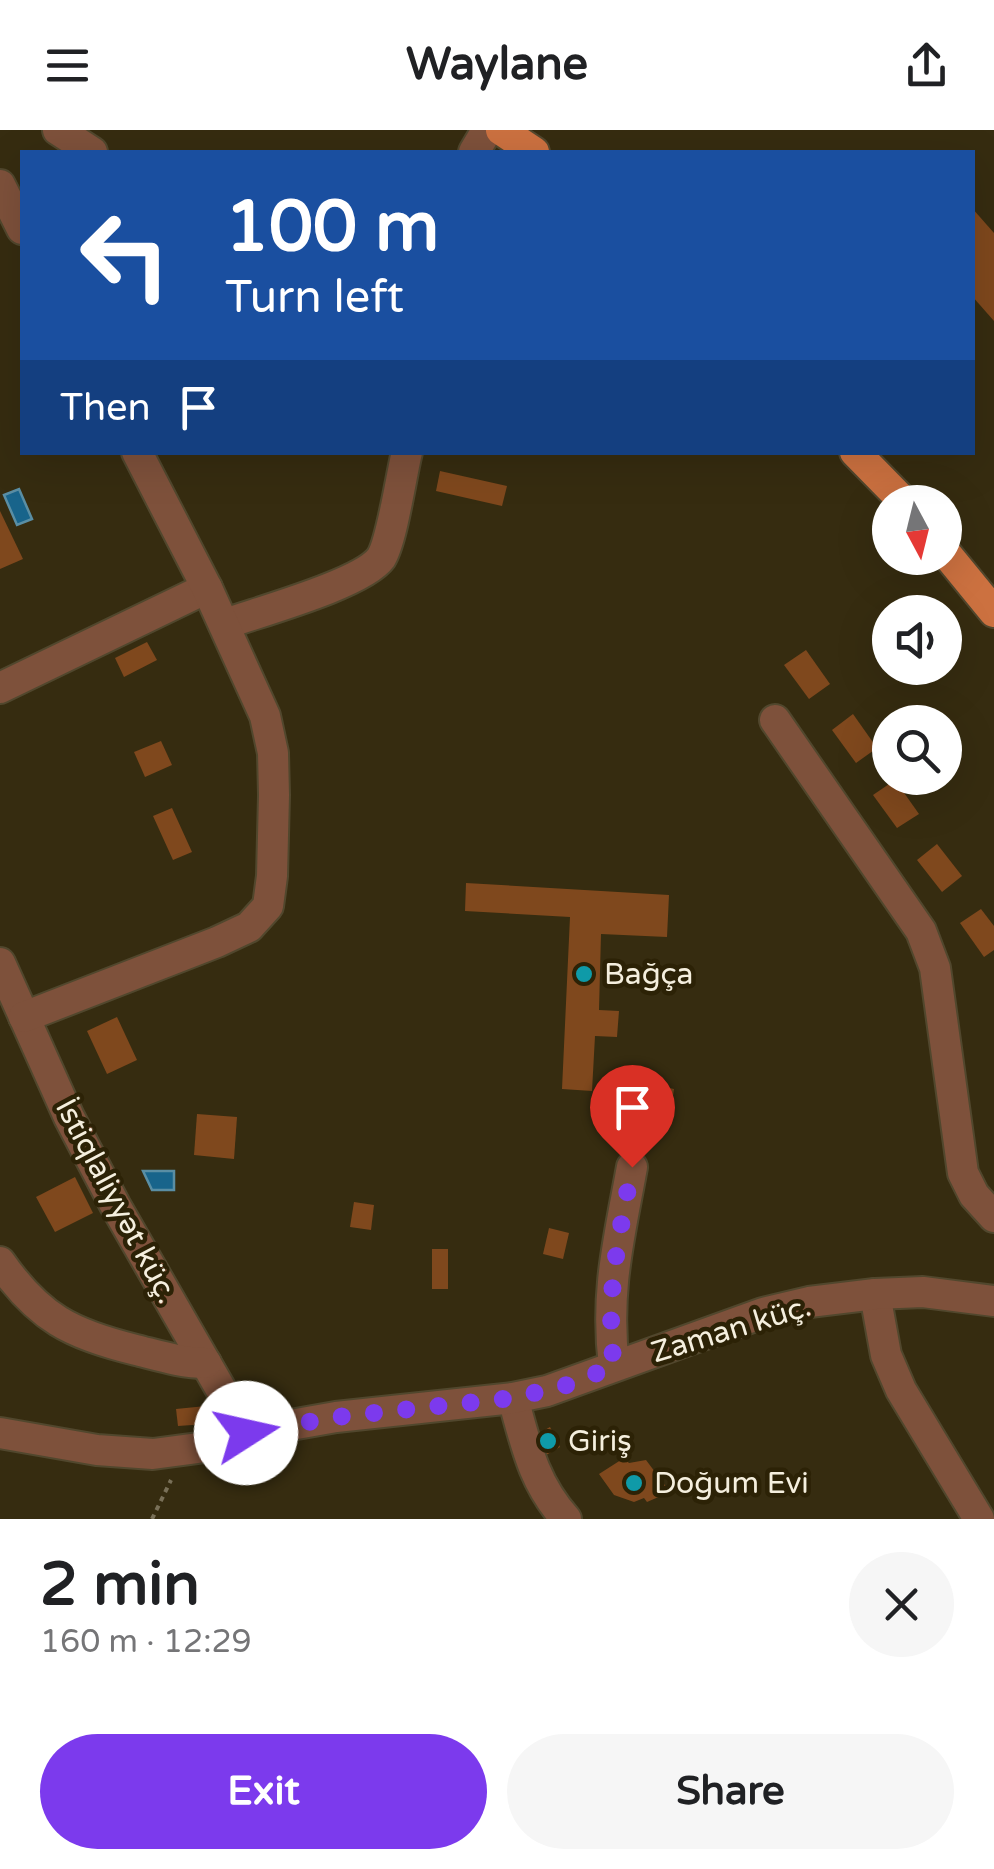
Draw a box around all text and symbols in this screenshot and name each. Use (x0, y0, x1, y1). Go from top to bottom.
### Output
icon: menu (40, 38, 95, 93)
text: Waylane (406, 38, 588, 92)
icon: share (899, 38, 954, 93)
text: 100 m (225, 186, 439, 270)
icon: left (60, 190, 190, 320)
text: Turn left (225, 271, 404, 325)
icon: arrive (171, 380, 226, 435)
text: Then (60, 385, 151, 431)
north arrow (872, 485, 962, 575)
map controls (872, 485, 962, 795)
button: sound (872, 595, 962, 685)
button: search (872, 705, 962, 795)
place label: Bağça (604, 956, 693, 993)
marker: Bağça (573, 963, 595, 985)
pin (590, 1065, 675, 1168)
icon: arrive (605, 1080, 660, 1135)
street label: İstiqlaliyyət küç. (47, 1093, 186, 1310)
street label: Zaman küç. (647, 1288, 815, 1371)
position arrow (194, 1381, 298, 1485)
place label: Giriş (568, 1423, 632, 1460)
marker: Giriş (537, 1430, 559, 1452)
place label: Doğum Evi (654, 1465, 809, 1502)
marker: Doğum Evi (623, 1472, 645, 1494)
text: 2 min (40, 1549, 200, 1621)
button: close (849, 1552, 954, 1657)
text: 160 m · 12:29 (40, 1623, 252, 1661)
button: Exit (40, 1734, 487, 1849)
button: Share (507, 1734, 954, 1849)

